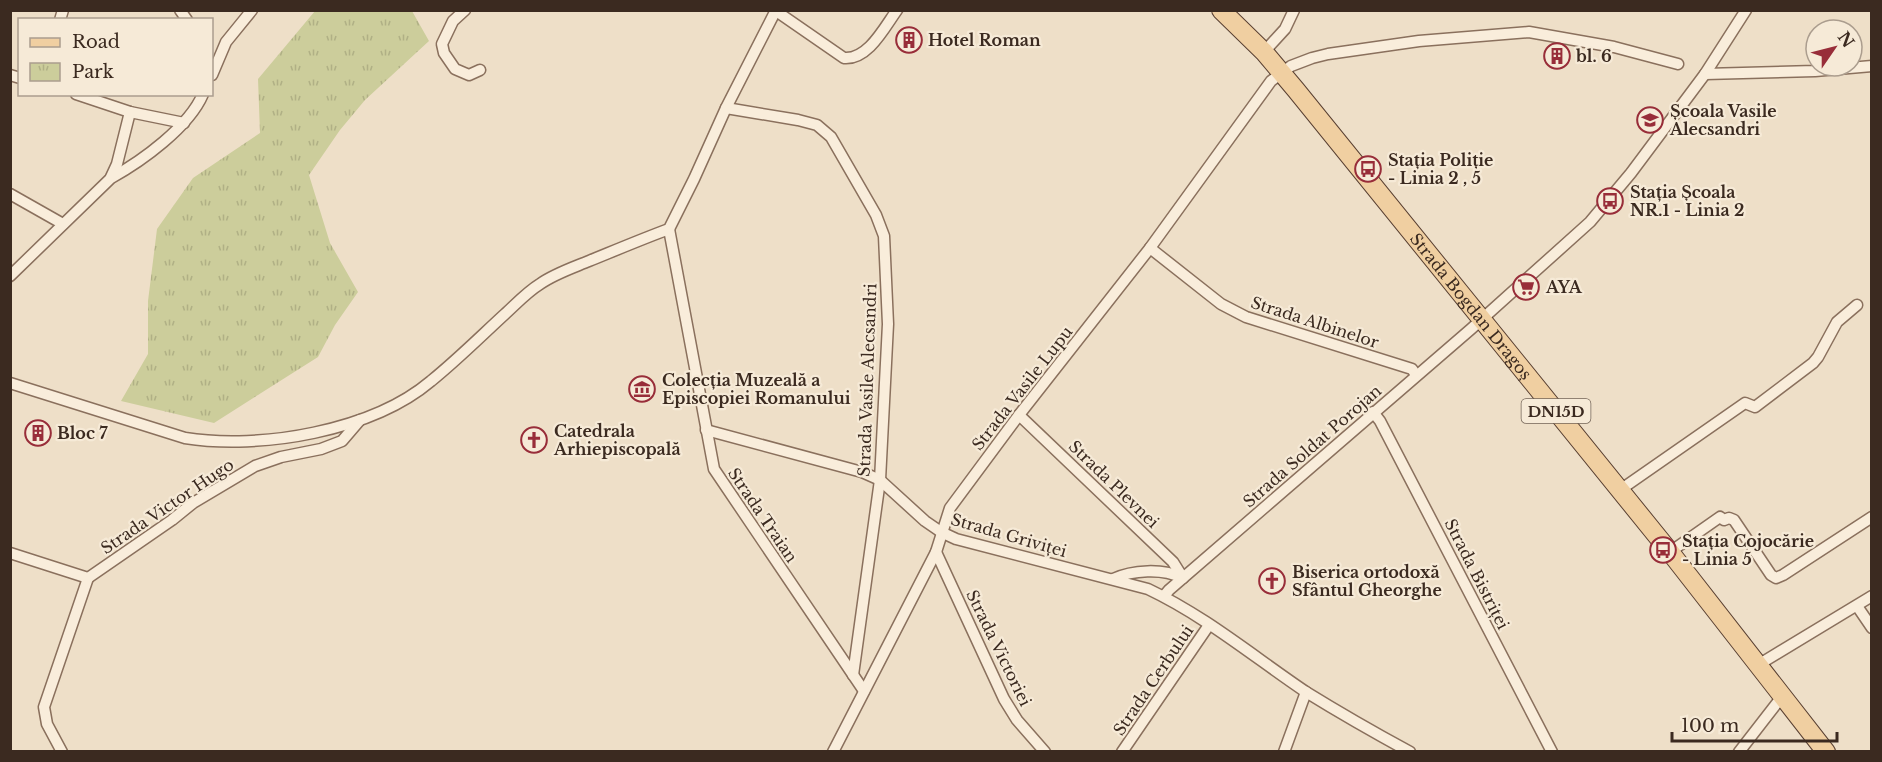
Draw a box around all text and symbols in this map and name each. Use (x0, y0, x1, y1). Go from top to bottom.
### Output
legend (18, 18, 213, 96)
north arrow (1804, 18, 1864, 78)
building icon: Hotel Roman (894, 25, 924, 55)
text: N (1834, 27, 1859, 51)
place label: Hotel Roman (928, 30, 1041, 50)
text: Road (72, 31, 120, 53)
building icon: bl. 6 (1542, 41, 1572, 71)
place label: bl. 6 (1575, 46, 1612, 66)
text: Park (72, 61, 114, 83)
place label: Școala Vasile Alecsandri (1669, 101, 1777, 139)
school or university icon: Școala Vasile Alecsandri (1635, 105, 1665, 135)
place label: Stația Poliție - Linia 2 , 5 (1388, 150, 1493, 188)
bus stop icon: Stația Poliție - Linia 2 , 5 (1353, 154, 1383, 184)
place label: Stația Școala NR.1 - Linia 2 (1630, 182, 1744, 220)
bus stop icon: Stația Școala NR.1 - Linia 2 (1595, 186, 1625, 216)
street label: Strada Bogdan Dragoș (1406, 229, 1536, 384)
supermarket icon: AYA (1511, 272, 1541, 302)
place label: AYA (1545, 277, 1583, 297)
street label: Strada Vasile Alecsandri (854, 282, 880, 477)
street label: Strada Albinelor (1249, 292, 1382, 352)
street label: Strada Vasile Lupu (967, 322, 1077, 454)
place label: Colecția Muzeală a Episcopiei Romanului (662, 370, 851, 408)
museum icon: Colecția Muzeală a Episcopiei Romanului (627, 374, 657, 404)
street label: Strada Soldat Porojan (1239, 380, 1385, 512)
road number: DN15D (1522, 399, 1590, 423)
building icon: Bloc 7 (23, 418, 53, 448)
place label: Catedrala Arhiepiscopală (553, 421, 681, 459)
place label: Bloc 7 (57, 423, 108, 443)
church icon: Catedrala Arhiepiscopală (519, 425, 549, 455)
street label: Strada Plevnei (1065, 436, 1164, 532)
street label: Strada Victor Hugo (97, 454, 237, 558)
street label: Strada Traian (724, 464, 802, 566)
street label: Strada Griviței (948, 509, 1070, 562)
street label: Strada Bistriței (1440, 515, 1514, 634)
place label: Stația Cojocărie - Linia 5 (1682, 531, 1814, 569)
bus stop icon: Stația Cojocărie - Linia 5 (1648, 535, 1678, 565)
place label: Biserica ortodoxă Sfântul Gheorghe (1292, 562, 1442, 600)
church icon: Biserica ortodoxă Sfântul Gheorghe (1257, 566, 1287, 596)
street label: Strada Victoriei (962, 587, 1036, 710)
street label: Strada Cerbului (1109, 620, 1198, 739)
scale bar (1672, 705, 1837, 743)
text: 100 m (1681, 715, 1739, 737)

